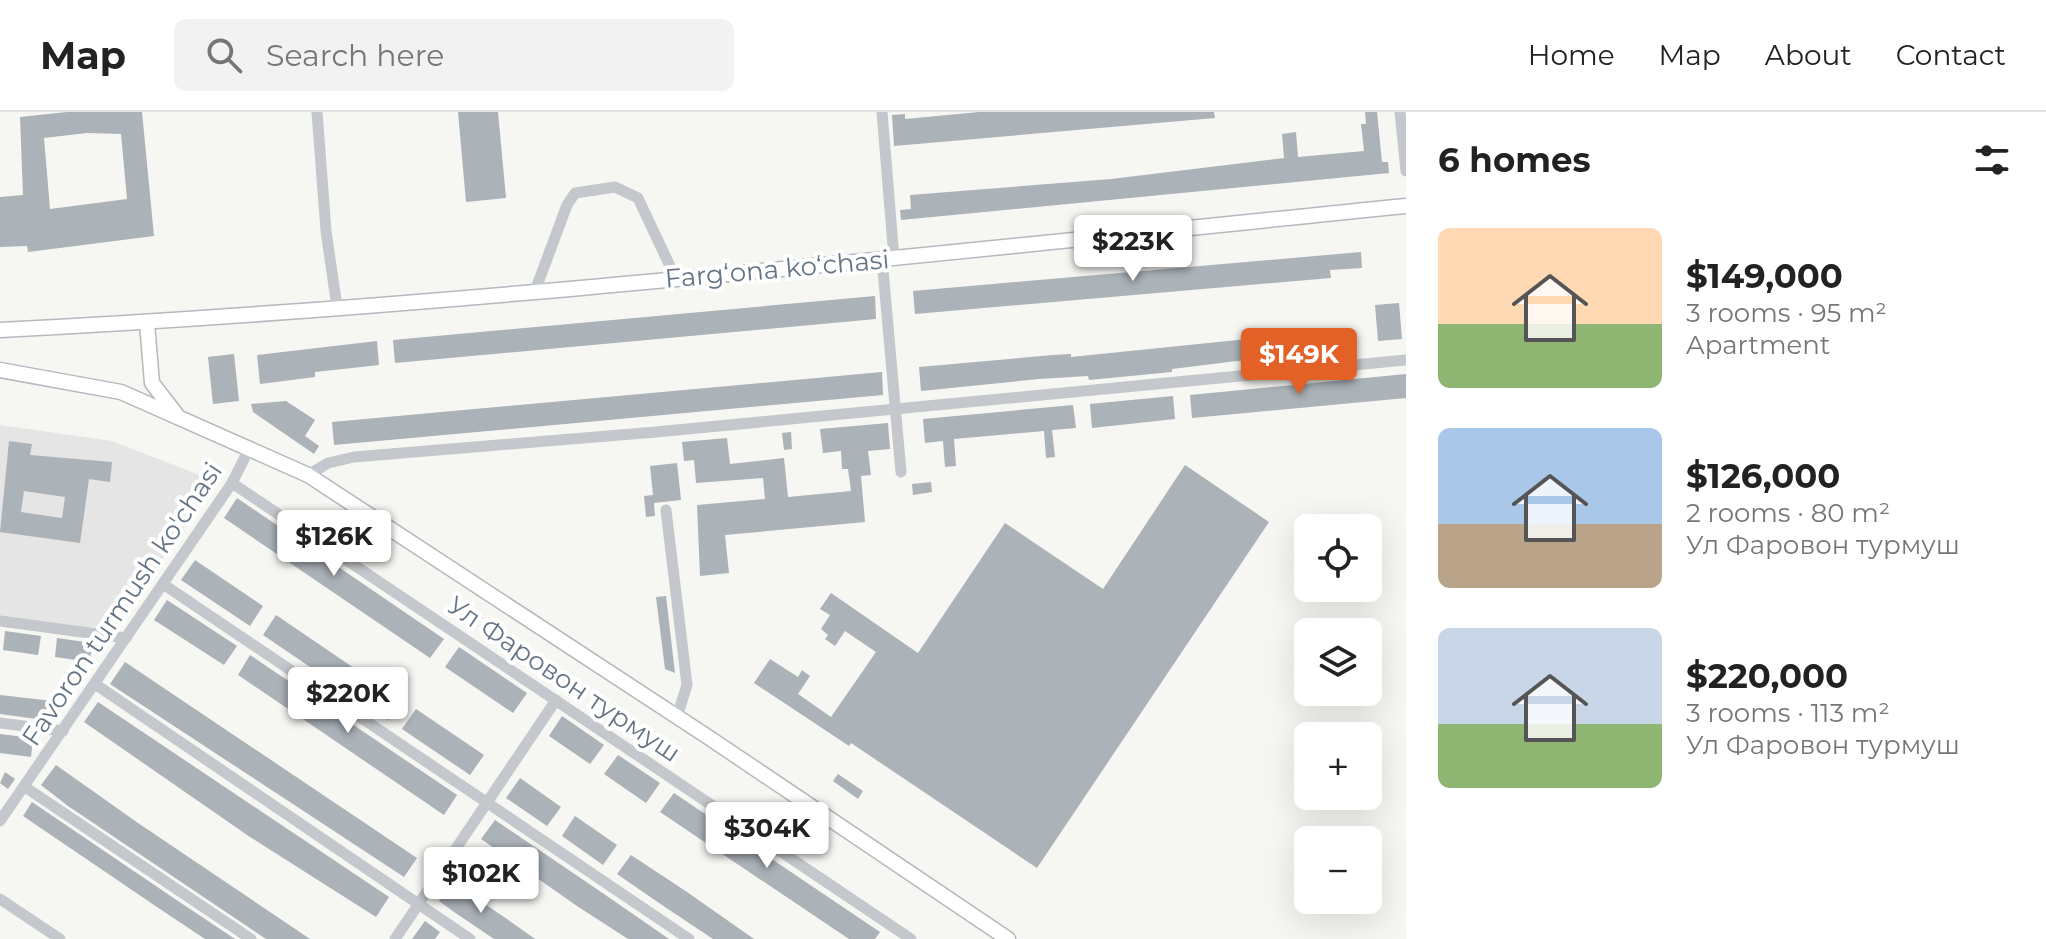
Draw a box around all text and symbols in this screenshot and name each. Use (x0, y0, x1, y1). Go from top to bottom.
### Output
search box (174, 19, 734, 91)
text: Map (40, 32, 126, 79)
icon: search (202, 33, 246, 77)
text: Search here (266, 37, 444, 74)
text: Home (1528, 38, 1615, 72)
text: Map (1659, 38, 1721, 72)
text: About (1765, 38, 1852, 72)
text: Contact (1896, 38, 2006, 72)
icon: filters (1970, 138, 2014, 182)
text: 6 homes (1438, 139, 1591, 181)
pin: $223K (1077, 215, 1189, 283)
text: $223K (1092, 225, 1174, 257)
street label: Fargʻona koʻchasi (663, 243, 891, 295)
text: $149,000 (1686, 255, 1843, 297)
icon: home (1502, 260, 1598, 356)
text: 3 rooms · 95 m² (1686, 297, 1887, 329)
pin: $149K (1243, 328, 1355, 396)
text: Apartment (1686, 329, 1830, 361)
text: $149K (1259, 338, 1339, 370)
text: $126,000 (1686, 455, 1840, 497)
street label: Favoron turmush ko'chasi (15, 456, 229, 752)
icon: home (1502, 460, 1598, 556)
text: 2 rooms · 80 m² (1686, 497, 1890, 529)
pin: $126K (278, 510, 390, 578)
map controls (1294, 514, 1382, 914)
button: locate (1294, 514, 1382, 602)
text: $126K (295, 520, 373, 552)
text: Ул Фаровон турмуш (1686, 529, 1960, 561)
street label: Ул Фаровон турмуш (442, 589, 686, 769)
button: layers (1294, 618, 1382, 706)
text: $220,000 (1686, 655, 1848, 697)
icon: home (1502, 660, 1598, 756)
pin: $220K (292, 667, 404, 735)
text: $220K (306, 677, 390, 709)
text: 3 rooms · 113 m² (1686, 697, 1890, 729)
button: + (1294, 722, 1382, 810)
text: Ул Фаровон турмуш (1686, 729, 1960, 761)
pin: $304K (711, 802, 823, 870)
text: $304K (724, 812, 810, 844)
button: − (1294, 826, 1382, 914)
pin: $102K (425, 847, 537, 915)
text: $102K (442, 857, 520, 889)

